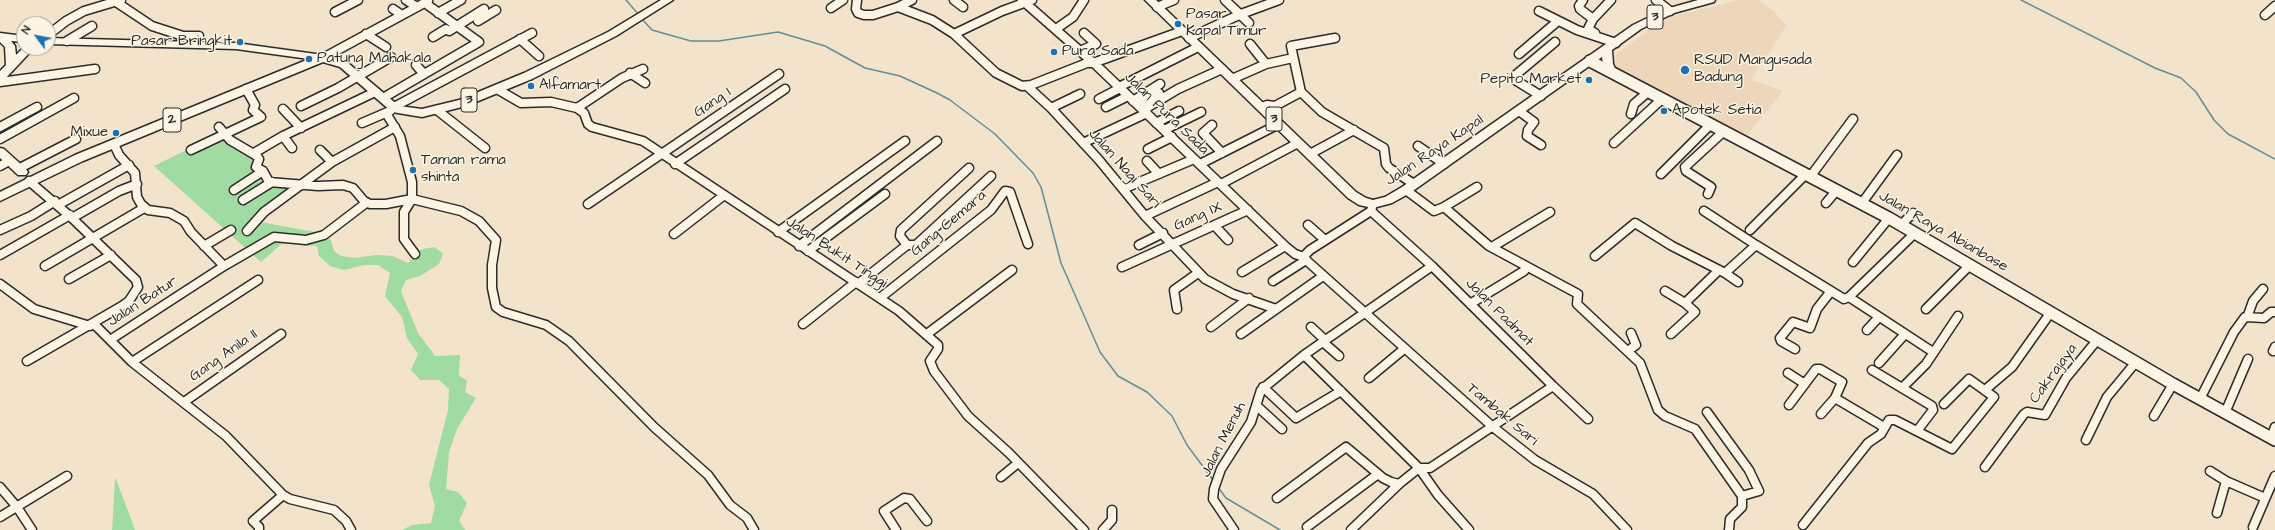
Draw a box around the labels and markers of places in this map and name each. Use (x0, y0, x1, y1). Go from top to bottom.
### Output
place label: Pasar Kapal Timur (1186, 6, 1266, 41)
marker: Pasar Kapal Timur (1173, 19, 1183, 29)
place label: Pasar Bringkit (131, 33, 232, 51)
marker: Pasar Bringkit (235, 37, 245, 47)
place label: Pura Sada (1062, 43, 1134, 61)
marker: Pura Sada (1049, 47, 1059, 57)
place label: Patung Mahakala (317, 50, 431, 68)
place label: RSUD Mangusada Badung (1694, 52, 1812, 87)
marker: Patung Mahakala (304, 54, 314, 64)
marker: RSUD Mangusada Badung (1679, 64, 1691, 76)
place label: Pepito Market (1480, 71, 1581, 89)
marker: Pepito Market (1584, 75, 1594, 85)
place label: Alfamart (539, 77, 601, 95)
marker: Alfamart (526, 81, 536, 91)
place label: Apotek Setia (1672, 102, 1762, 120)
marker: Apotek Setia (1659, 106, 1669, 116)
place label: Mixue (71, 124, 108, 142)
marker: Mixue (111, 128, 121, 138)
place label: Taman rama shinta (421, 152, 506, 187)
marker: Taman rama shinta (408, 165, 418, 175)

